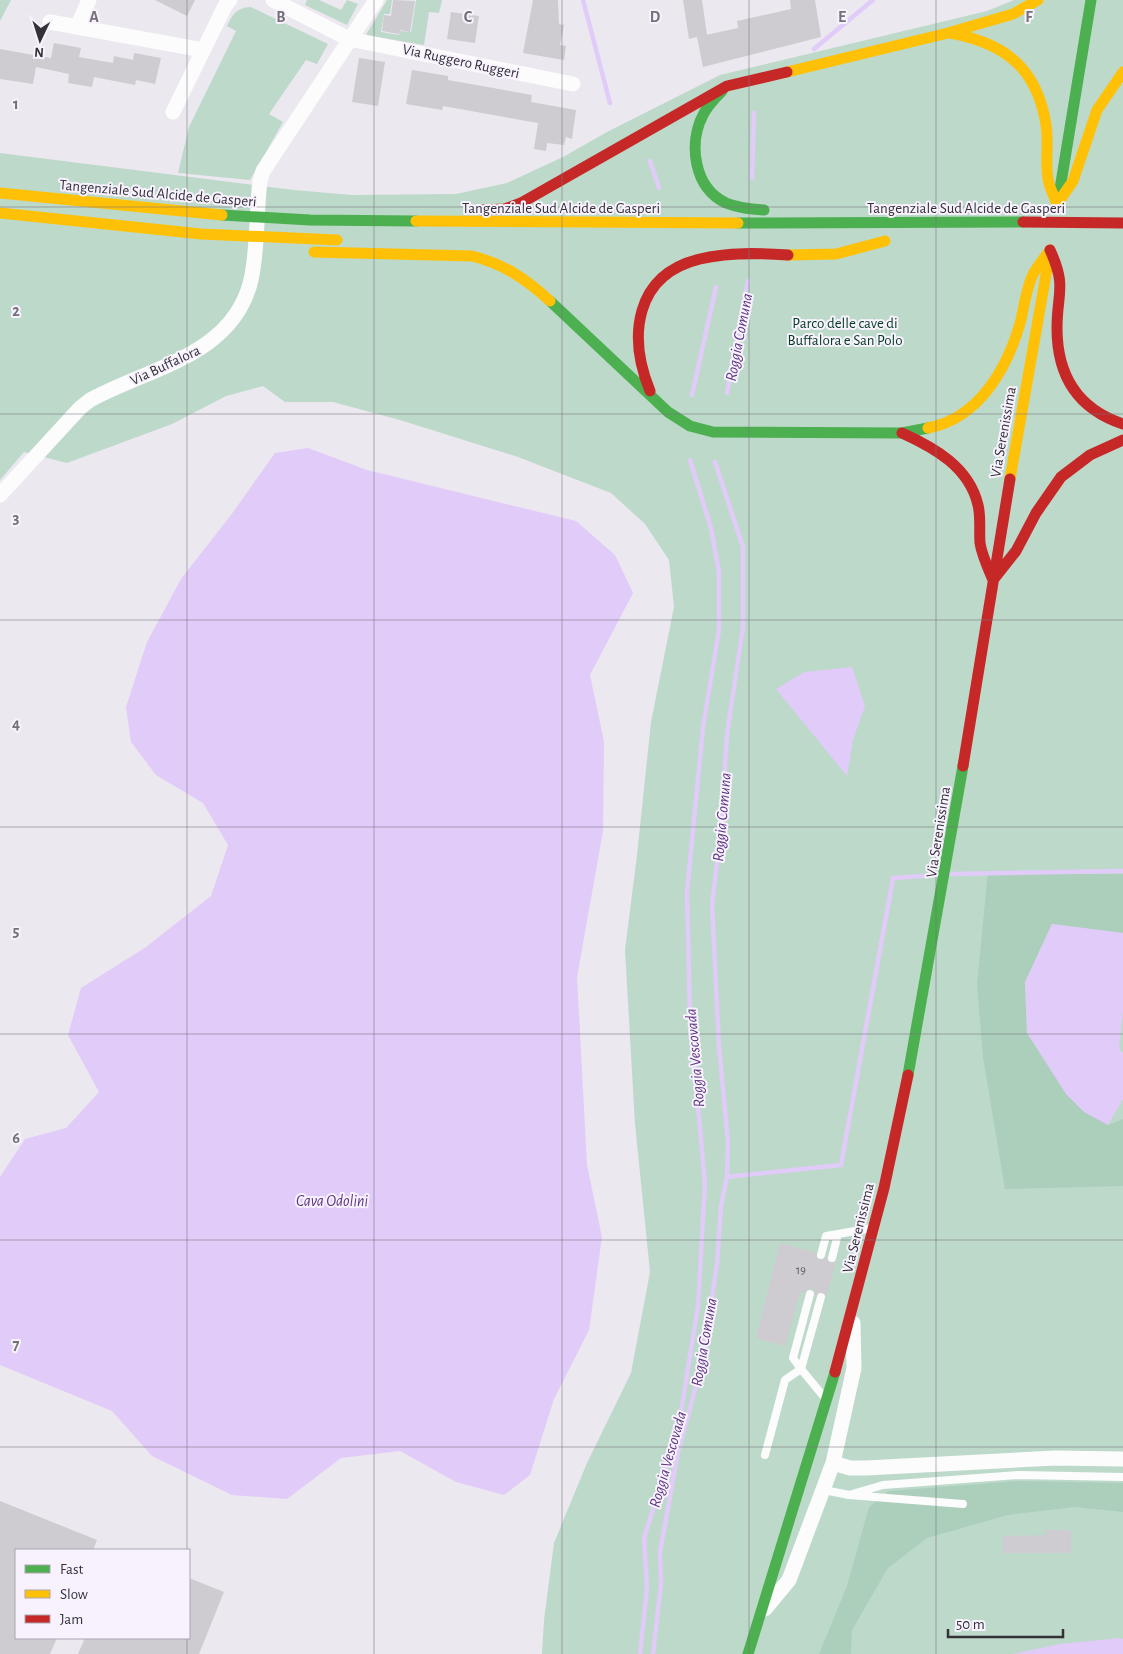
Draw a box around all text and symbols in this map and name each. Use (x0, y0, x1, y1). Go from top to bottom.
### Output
text: A (89, 9, 99, 25)
text: B (276, 9, 286, 25)
text: C (464, 9, 473, 25)
text: D (650, 9, 661, 25)
text: E (838, 9, 846, 25)
text: F (1025, 9, 1033, 25)
north arrow (15, 15, 65, 65)
street label: Via Ruggero Ruggeri (401, 42, 521, 81)
text: N (34, 45, 45, 59)
text: 1 (13, 96, 19, 112)
street label: Tangenziale Sud Alcide de Gasperi (59, 177, 257, 210)
street label: Tangenziale Sud Alcide de Gasperi (462, 201, 660, 216)
street label: Tangenziale Sud Alcide de Gasperi (867, 201, 1065, 216)
water label: Roggia Comuna (723, 292, 755, 383)
text: 2 (12, 303, 20, 319)
park label: Parco delle cave di Buffalora e San Polo (787, 316, 903, 348)
street label: Via Buffalora (128, 343, 203, 388)
street label: Via Serenissima (988, 385, 1019, 479)
text: 3 (13, 510, 20, 526)
text: 4 (12, 716, 20, 732)
water label: Roggia Comuna (710, 772, 734, 862)
street label: Via Serenissima (924, 785, 953, 879)
text: 5 (13, 923, 20, 939)
water label: Roggia Vescovada (683, 1008, 707, 1108)
text: 6 (12, 1130, 20, 1146)
street label: Via Serenissima (840, 1182, 877, 1275)
water label: Cava Odolini (296, 1193, 368, 1209)
house number: 19 (796, 1264, 806, 1276)
water label: Roggia Comuna (688, 1297, 720, 1387)
text: 7 (13, 1337, 20, 1353)
water label: Roggia Vescovada (647, 1409, 689, 1509)
legend (15, 1549, 190, 1639)
text: Fast (60, 1562, 84, 1577)
text: Slow (60, 1587, 88, 1602)
scale bar (948, 1606, 1063, 1638)
text: Jam (60, 1612, 83, 1627)
text: 50 m (956, 1617, 985, 1632)

